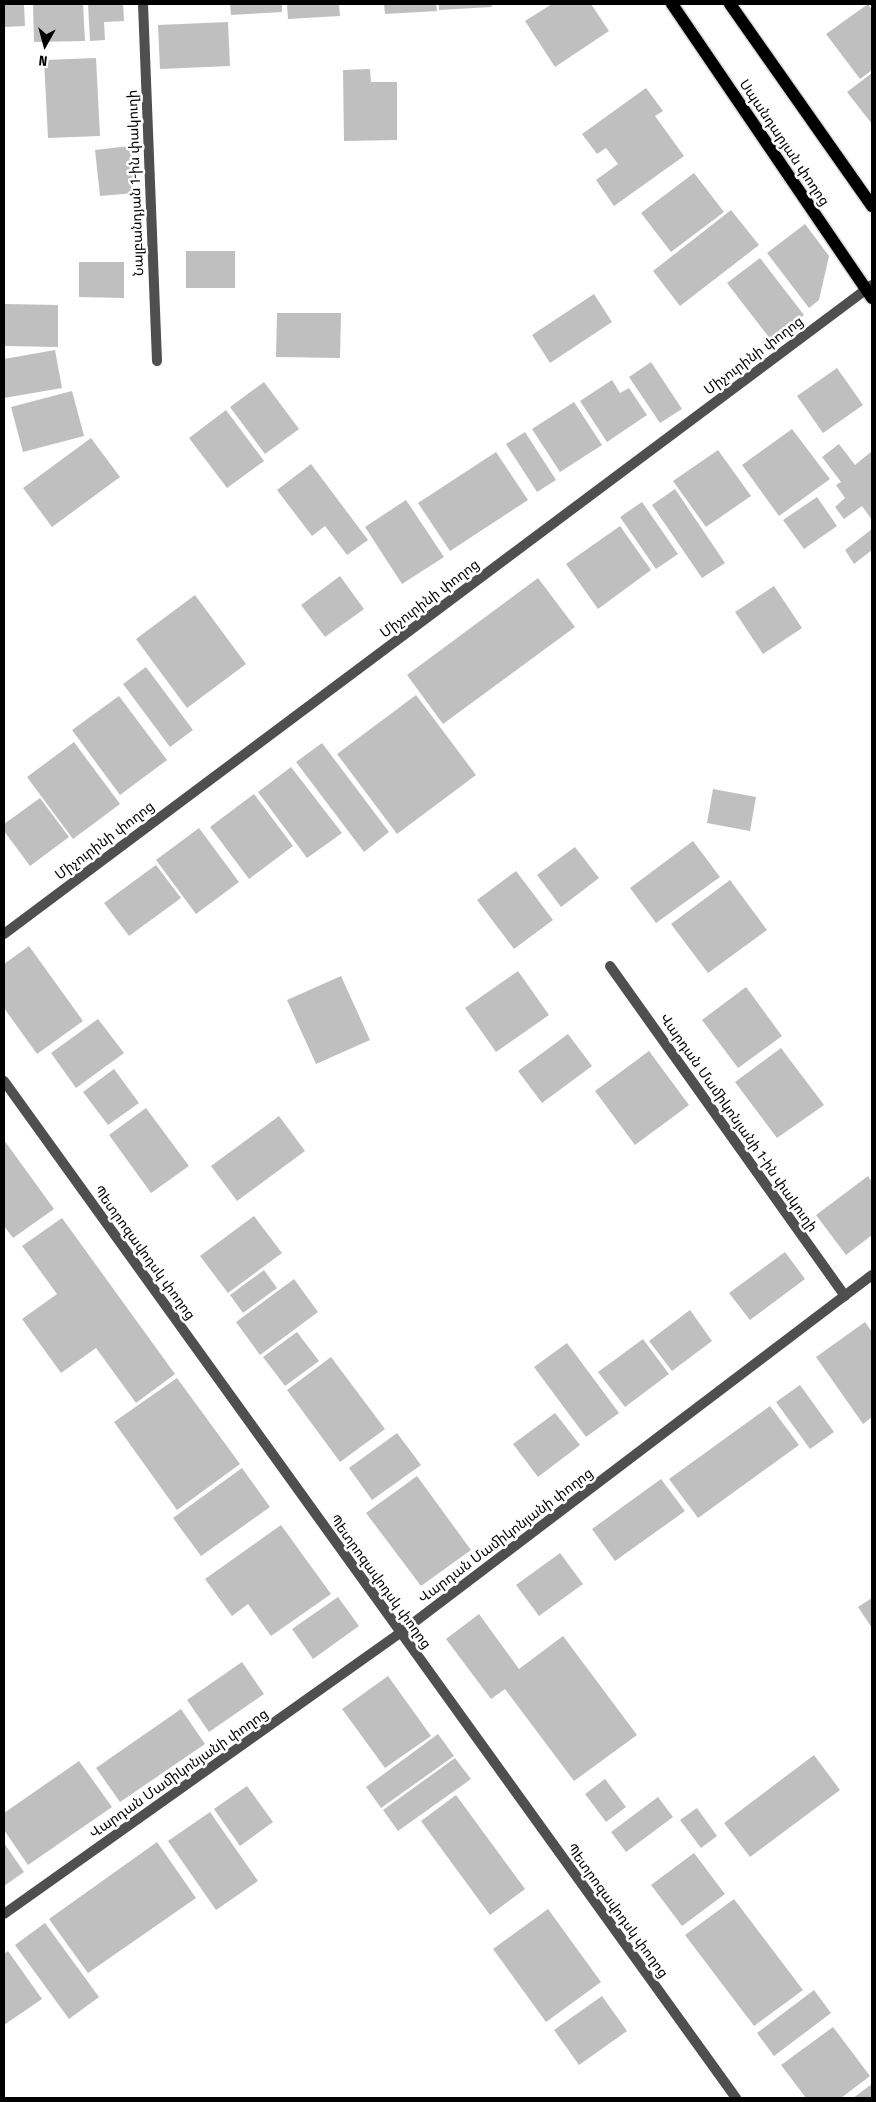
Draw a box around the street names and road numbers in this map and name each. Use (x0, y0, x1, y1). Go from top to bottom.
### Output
street label: Սպանդարյան փողոց (735, 77, 833, 209)
street label: Նալբանդյան 1-ին փակուղի (124, 89, 148, 277)
street label: Միչուրինի փողոց (701, 313, 807, 399)
street label: Միչուրինի փողոց (377, 556, 483, 642)
street label: Միչուրինի փողոց (52, 798, 158, 884)
street label: Վարդան Մամիկոնյանի 1-ին փակուղի (656, 1010, 820, 1236)
street label: Պետրոզավոդսկ փողոց (90, 1183, 198, 1323)
street label: Վարդան Մամիկոնյանի փողոց (415, 1465, 597, 1607)
street label: Պետրոզավոդսկ փողոց (326, 1512, 434, 1652)
street label: Վարդան Մամիկոնյանի փողոց (86, 1706, 272, 1842)
street label: Պետրոզավոդսկ փողոց (563, 1841, 671, 1981)

